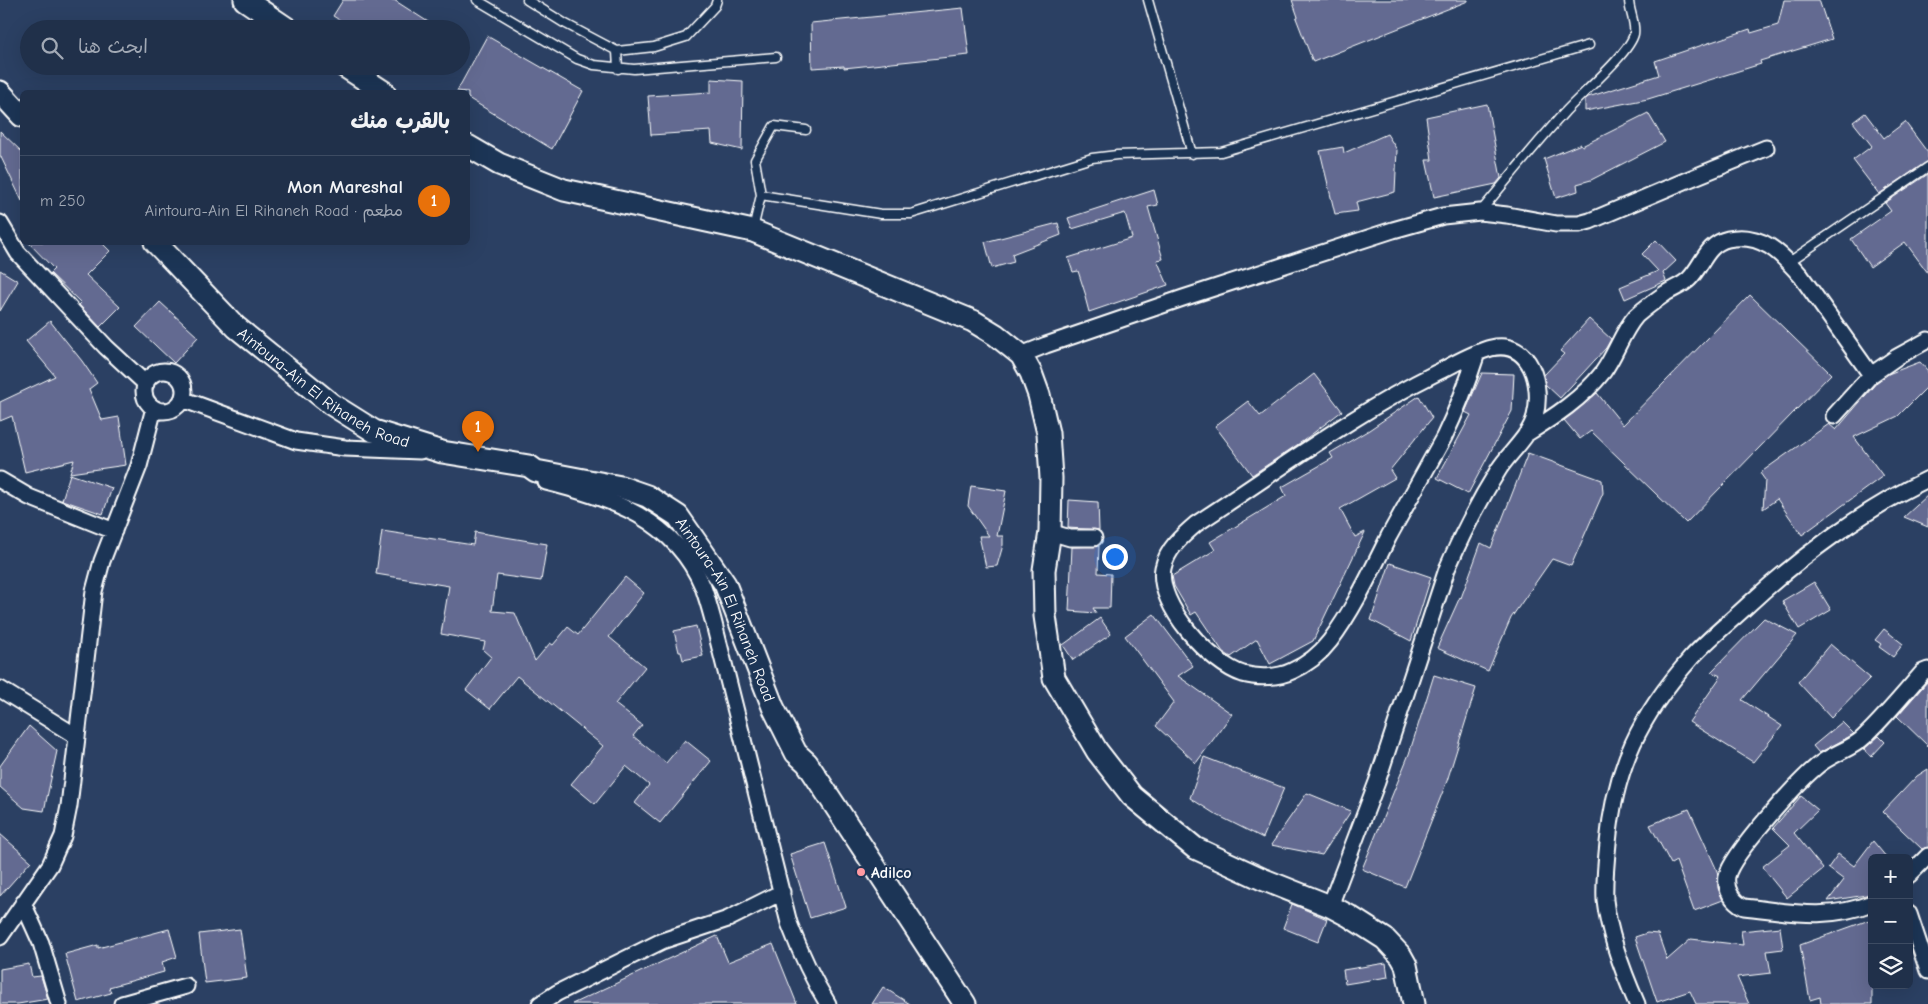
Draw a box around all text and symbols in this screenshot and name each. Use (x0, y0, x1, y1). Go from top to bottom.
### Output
search box (20, 20, 470, 75)
icon: search (38, 34, 66, 62)
text: ابحث هنا (78, 36, 148, 58)
text: بالقرب منك (350, 109, 450, 133)
text: Mon Mareshal (287, 176, 403, 198)
text: 250 m (40, 192, 85, 210)
text: 1 (431, 192, 437, 210)
text: مطعم · Aintoura-Ain El Rihaneh Road (145, 202, 403, 220)
street label: Aintoura-Ain El Rihaneh Road (234, 324, 411, 451)
pin: 1 (462, 411, 494, 452)
street label: Aintoura-Ain El Rihaneh Road (672, 514, 778, 704)
your location (1102, 544, 1128, 570)
map controls (1868, 854, 1913, 989)
button: + (1868, 854, 1913, 899)
place label: Adilco (871, 864, 912, 882)
marker: Adilco (855, 866, 867, 878)
button: − (1868, 899, 1913, 944)
button: layers (1868, 944, 1913, 989)

